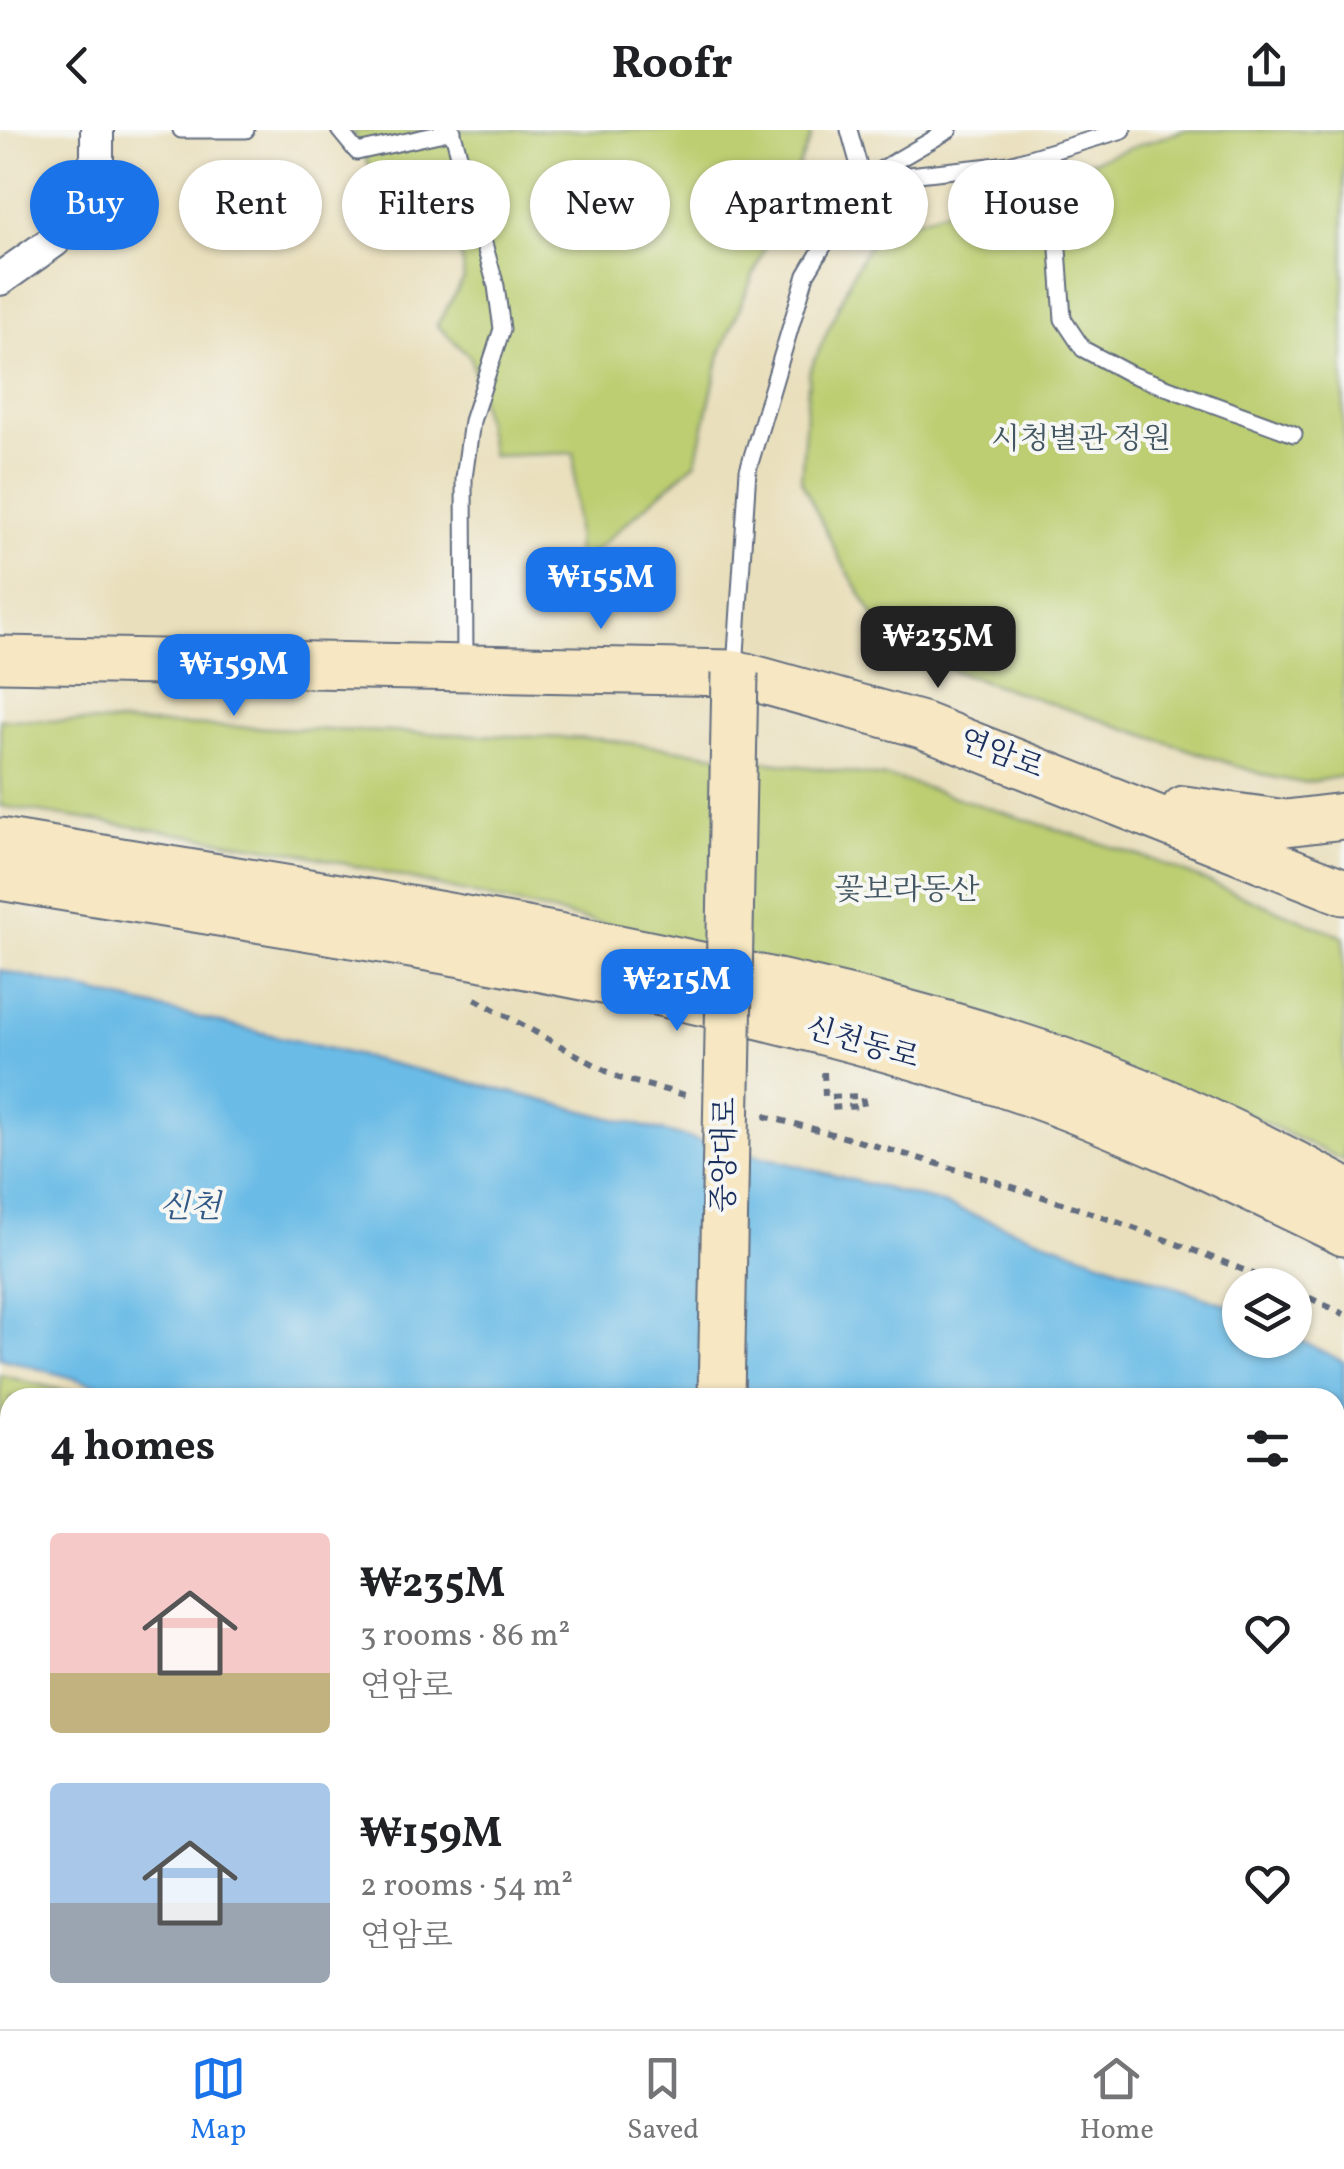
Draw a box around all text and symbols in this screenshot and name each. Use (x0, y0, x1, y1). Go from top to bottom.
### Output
text: Roofr (611, 34, 733, 97)
icon: back (50, 38, 105, 93)
icon: share (1239, 38, 1294, 93)
chip: Buy (30, 160, 159, 250)
chip: Rent (179, 160, 322, 250)
chip: Filters (342, 160, 510, 250)
chip: New (530, 160, 670, 250)
chip: Apartment (690, 160, 928, 250)
chip: House (948, 160, 1114, 250)
park label: 시청별관 정원 (991, 419, 1171, 461)
pin: ₩155M (531, 547, 671, 632)
text: ₩155M (548, 557, 654, 601)
pin: ₩235M (868, 606, 1008, 691)
text: ₩235M (883, 616, 993, 660)
pin: ₩159M (164, 634, 304, 719)
text: ₩159M (180, 644, 288, 688)
street label: 연암로 (953, 720, 1049, 790)
park label: 꽃보라동산 (835, 870, 979, 912)
pin: ₩215M (607, 949, 747, 1034)
text: ₩215M (623, 959, 731, 1003)
street label: 신천동로 (800, 1008, 924, 1080)
street label: 중앙대로 (704, 1097, 748, 1213)
water label: 신천 (159, 1187, 223, 1231)
map controls (1222, 1268, 1312, 1358)
button: layers (1222, 1268, 1312, 1358)
text: 4 homes (50, 1419, 215, 1478)
icon: filters (1240, 1421, 1295, 1476)
text: ₩235M (360, 1556, 505, 1615)
icon: home (130, 1573, 250, 1693)
icon: heart (1240, 1606, 1295, 1661)
text: 3 rooms · 86 m² (360, 1615, 570, 1659)
text: 연암로 (360, 1666, 453, 1710)
text: ₩159M (360, 1806, 502, 1865)
icon: home (130, 1823, 250, 1943)
icon: heart (1240, 1856, 1295, 1911)
text: 2 rooms · 54 m² (360, 1865, 573, 1909)
text: 연암로 (360, 1916, 453, 1960)
tab: Map (190, 2051, 246, 2150)
tab: Saved (627, 2051, 699, 2150)
tab: Home (1080, 2051, 1154, 2150)

